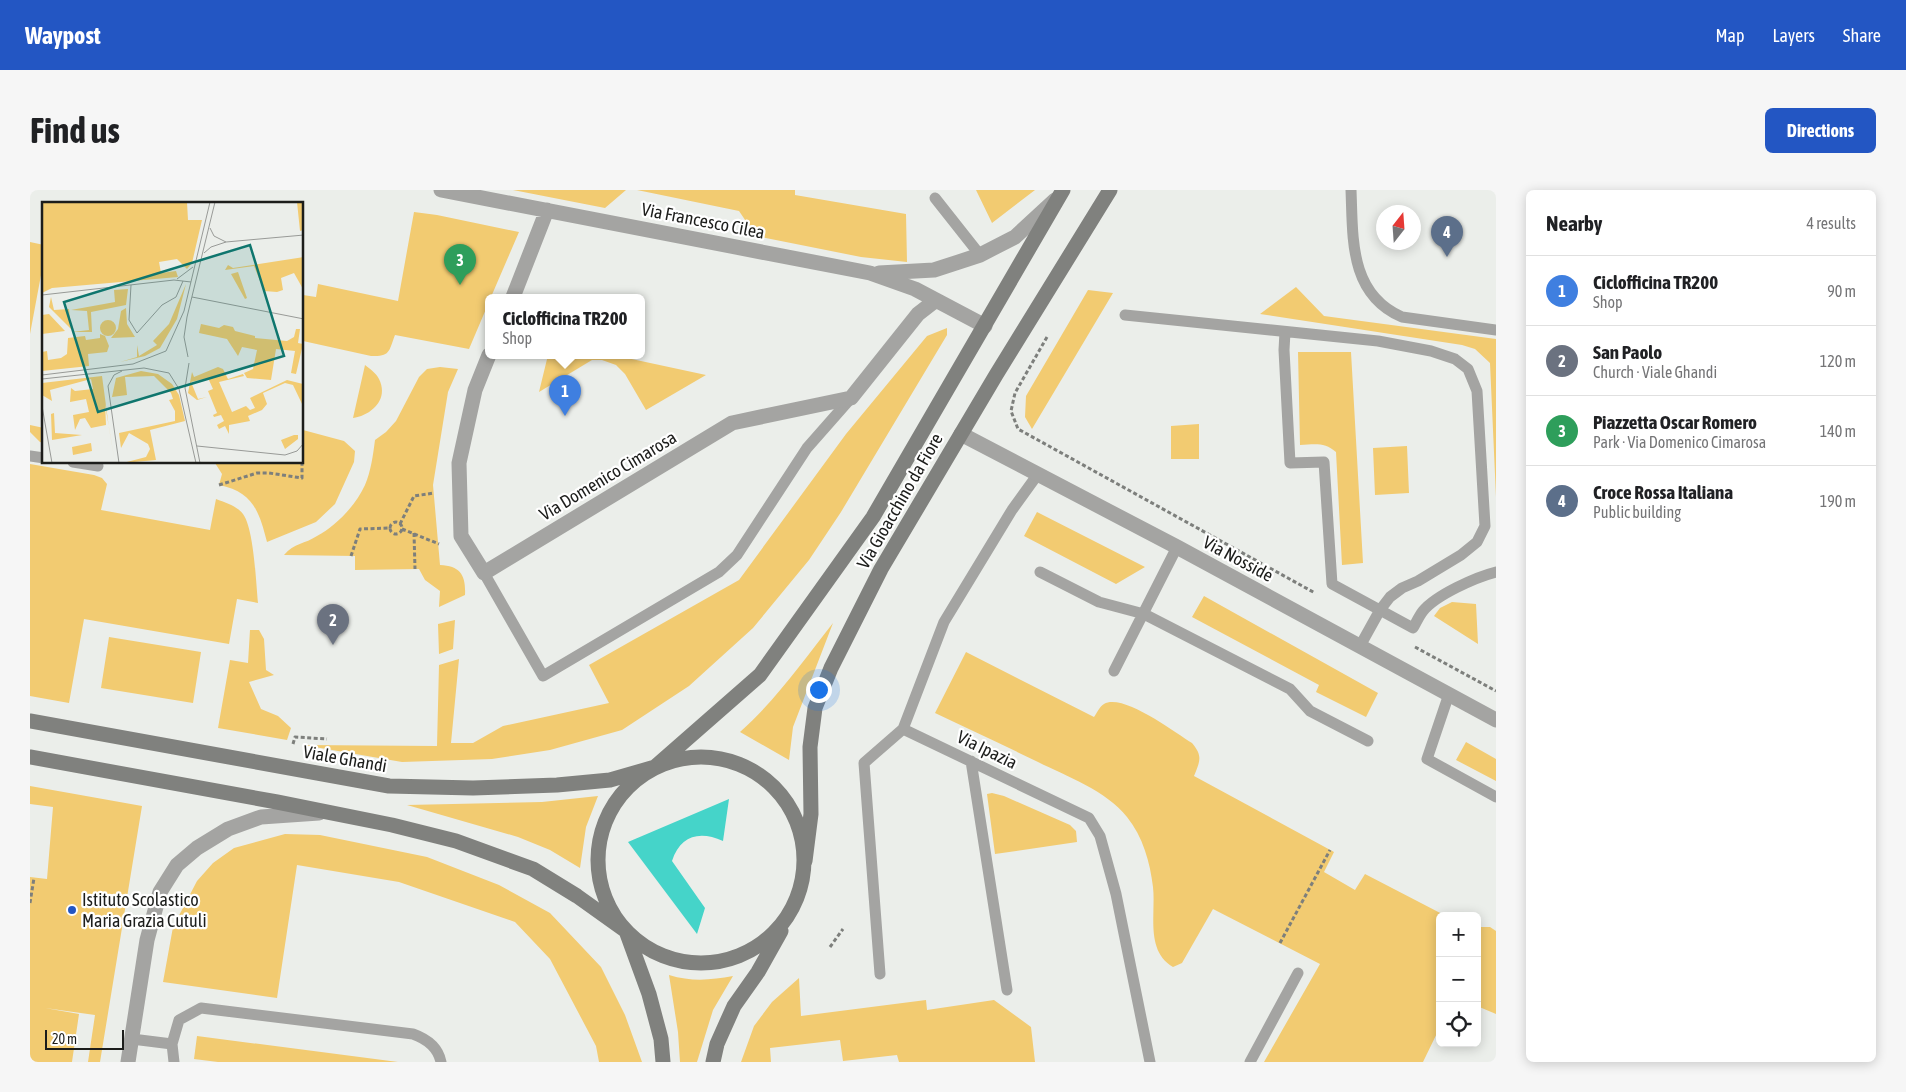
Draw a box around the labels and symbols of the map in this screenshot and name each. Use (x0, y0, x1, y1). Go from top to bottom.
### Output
street label: Via Francesco Cilea (640, 198, 766, 243)
inset map (42, 202, 304, 464)
north arrow (1376, 205, 1421, 250)
pin: 4 (1431, 216, 1463, 257)
pin: 3 (444, 244, 476, 285)
pin: 1 (549, 375, 581, 416)
street label: Via Domenico Cimarosa (535, 426, 680, 525)
street label: Via Gioacchino da Fiore (852, 429, 947, 572)
street label: Via Nosside (1200, 531, 1277, 586)
pin: 2 (317, 604, 349, 645)
your location (806, 677, 832, 703)
street label: Via Ipazia (954, 726, 1021, 773)
street label: Viale Ghandi (302, 741, 389, 776)
place label: Istituto Scolastico Maria Grazia Cutuli (82, 889, 207, 931)
marker: Istituto Scolastico Maria Grazia Cutuli (66, 904, 78, 916)
scale bar (45, 1027, 124, 1050)

